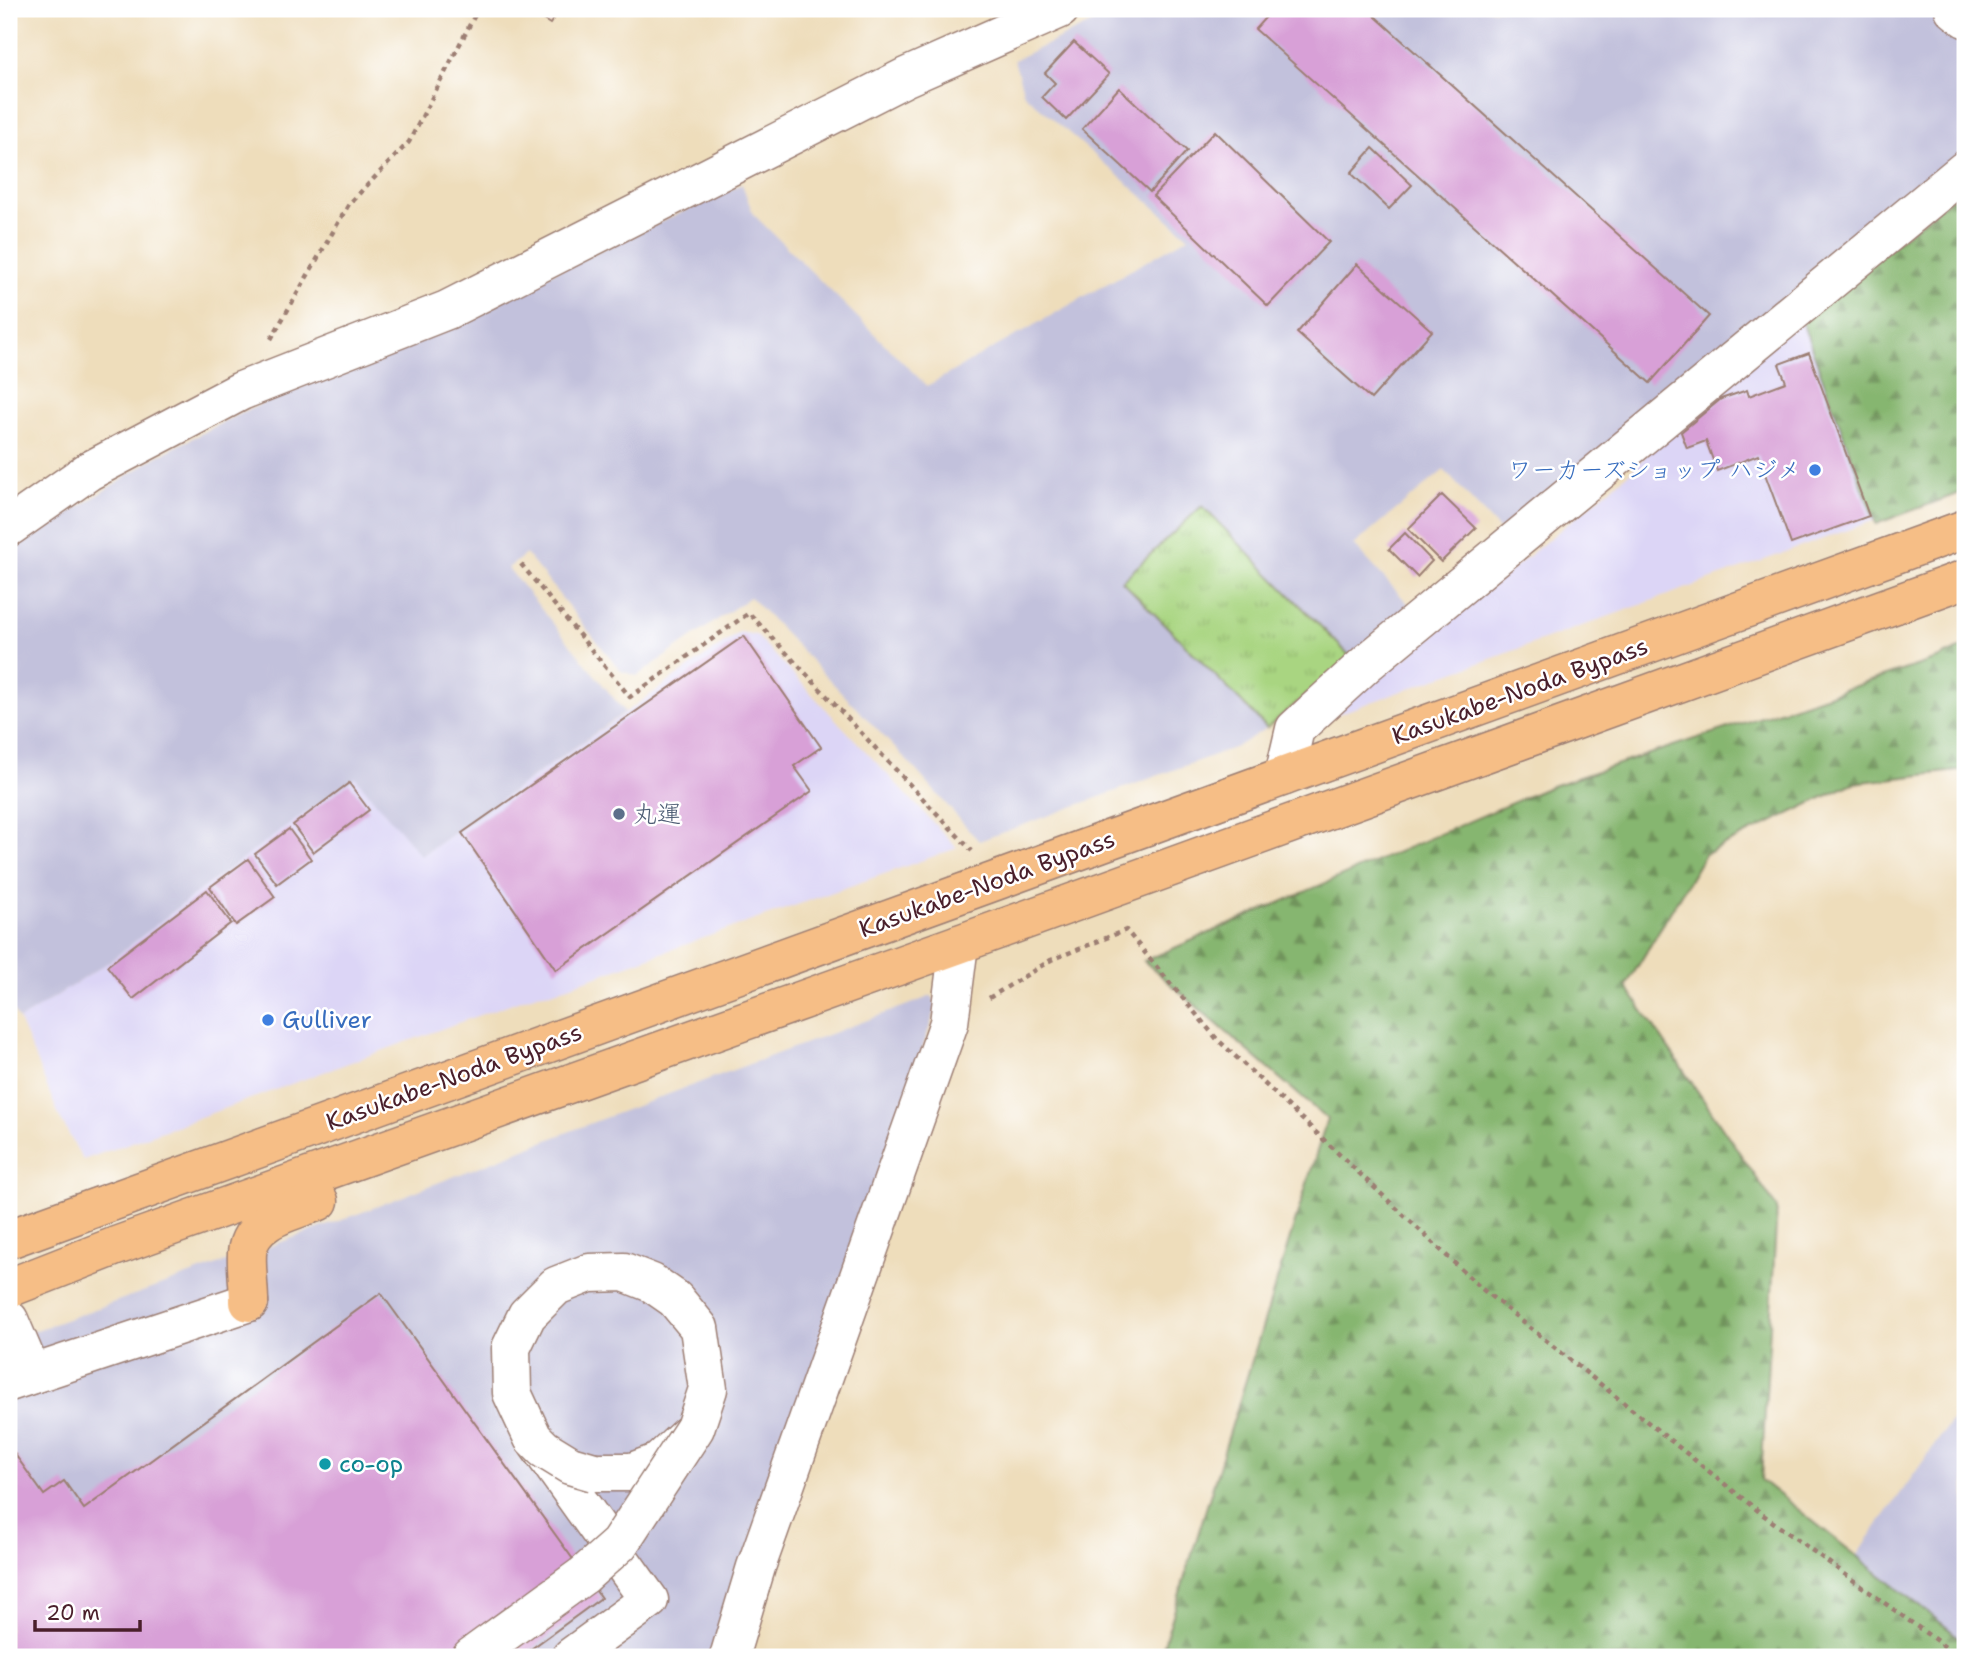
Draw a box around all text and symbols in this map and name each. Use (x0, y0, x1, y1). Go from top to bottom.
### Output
place label: ワーカーズショップ ハジメ (1508, 454, 1801, 486)
marker: ワーカーズショップ ハジメ (1807, 462, 1823, 478)
street label: Kasukabe-Noda Bypass (1388, 630, 1652, 752)
place label: 丸運 (633, 798, 681, 830)
marker: 丸運 (611, 806, 627, 822)
street label: Kasukabe-Noda Bypass (855, 823, 1119, 945)
place label: Gulliver (282, 1004, 372, 1036)
marker: Gulliver (260, 1012, 276, 1028)
street label: Kasukabe-Noda Bypass (322, 1016, 586, 1138)
place label: co-op (339, 1448, 403, 1480)
marker: co-op (317, 1456, 333, 1472)
scale bar (35, 1589, 140, 1633)
text: 20 m (46, 1599, 100, 1627)

